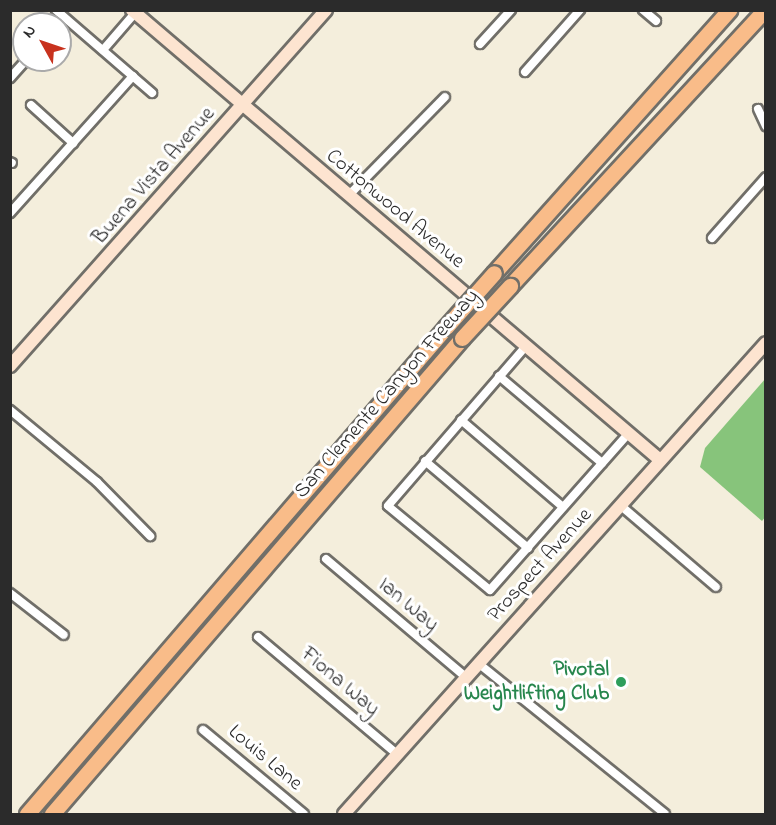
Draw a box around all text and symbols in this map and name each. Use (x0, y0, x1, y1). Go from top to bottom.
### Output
north arrow (12, 12, 72, 72)
text: N (17, 20, 42, 44)
street label: Buena Vista Avenue (87, 102, 221, 250)
street label: Cottonwood Avenue (321, 144, 469, 274)
street label: San Clemente Canyon Freeway (289, 284, 485, 504)
street label: Prospect Avenue (482, 503, 598, 627)
street label: Ian Way (373, 572, 443, 638)
street label: Fiona Way (296, 642, 384, 722)
place label: Pivotal Weightlifting Club (464, 657, 609, 707)
marker: Pivotal Weightlifting Club (614, 675, 628, 689)
street label: Louis Lane (223, 720, 307, 796)

